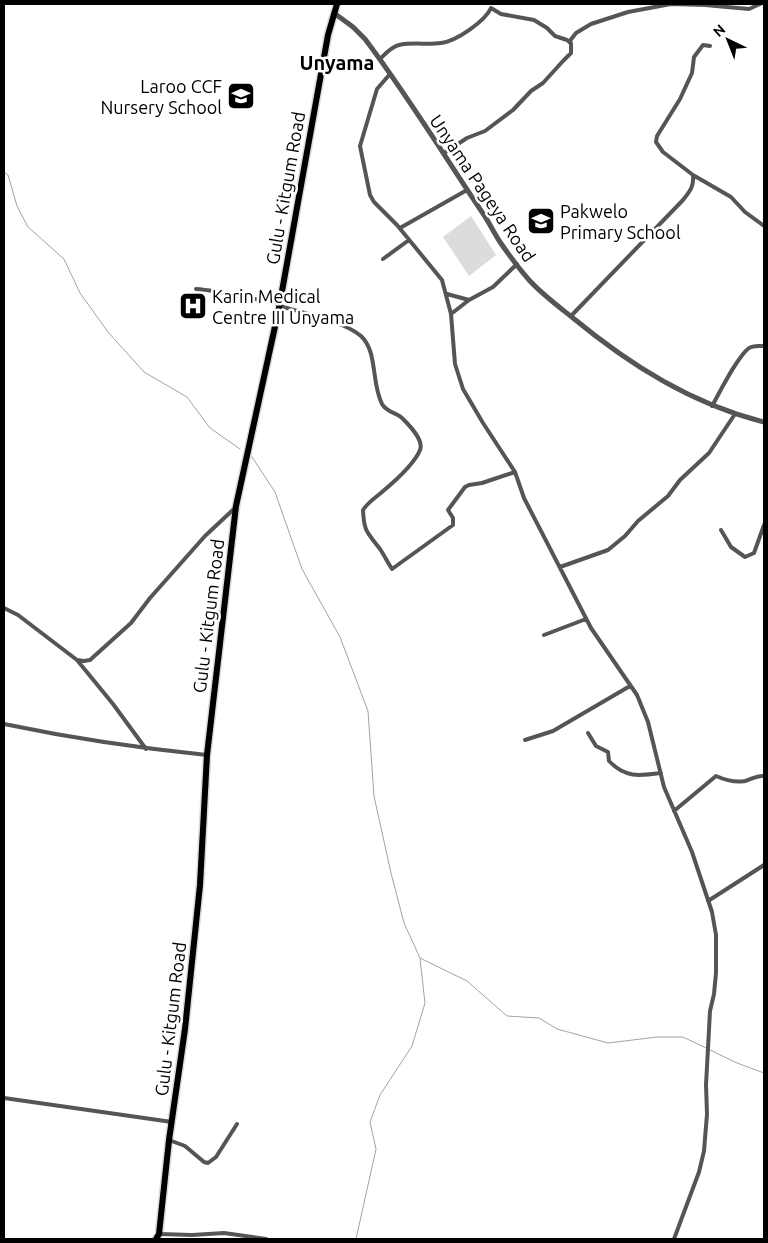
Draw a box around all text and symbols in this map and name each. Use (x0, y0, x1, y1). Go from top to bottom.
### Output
north arrow (703, 15, 753, 65)
text: N (710, 21, 728, 40)
district label: Unyama (300, 51, 374, 74)
place label: Laroo CCF Nursery School (100, 76, 222, 117)
school or university icon: Laroo CCF Nursery School (226, 81, 256, 111)
street label: Gulu - Kitgum Road (262, 110, 308, 266)
street label: Unyama Pageya Road (426, 111, 540, 265)
place label: Pakwelo Primary School (560, 201, 681, 242)
school or university icon: Pakwelo Primary School (526, 206, 556, 236)
place label: Karin Medical Centre III Unyama (212, 286, 354, 327)
hospital icon: Karin Medical Centre III Unyama (178, 291, 208, 321)
street label: Gulu - Kitgum Road (189, 538, 227, 694)
street label: Gulu - Kitgum Road (151, 941, 189, 1097)

